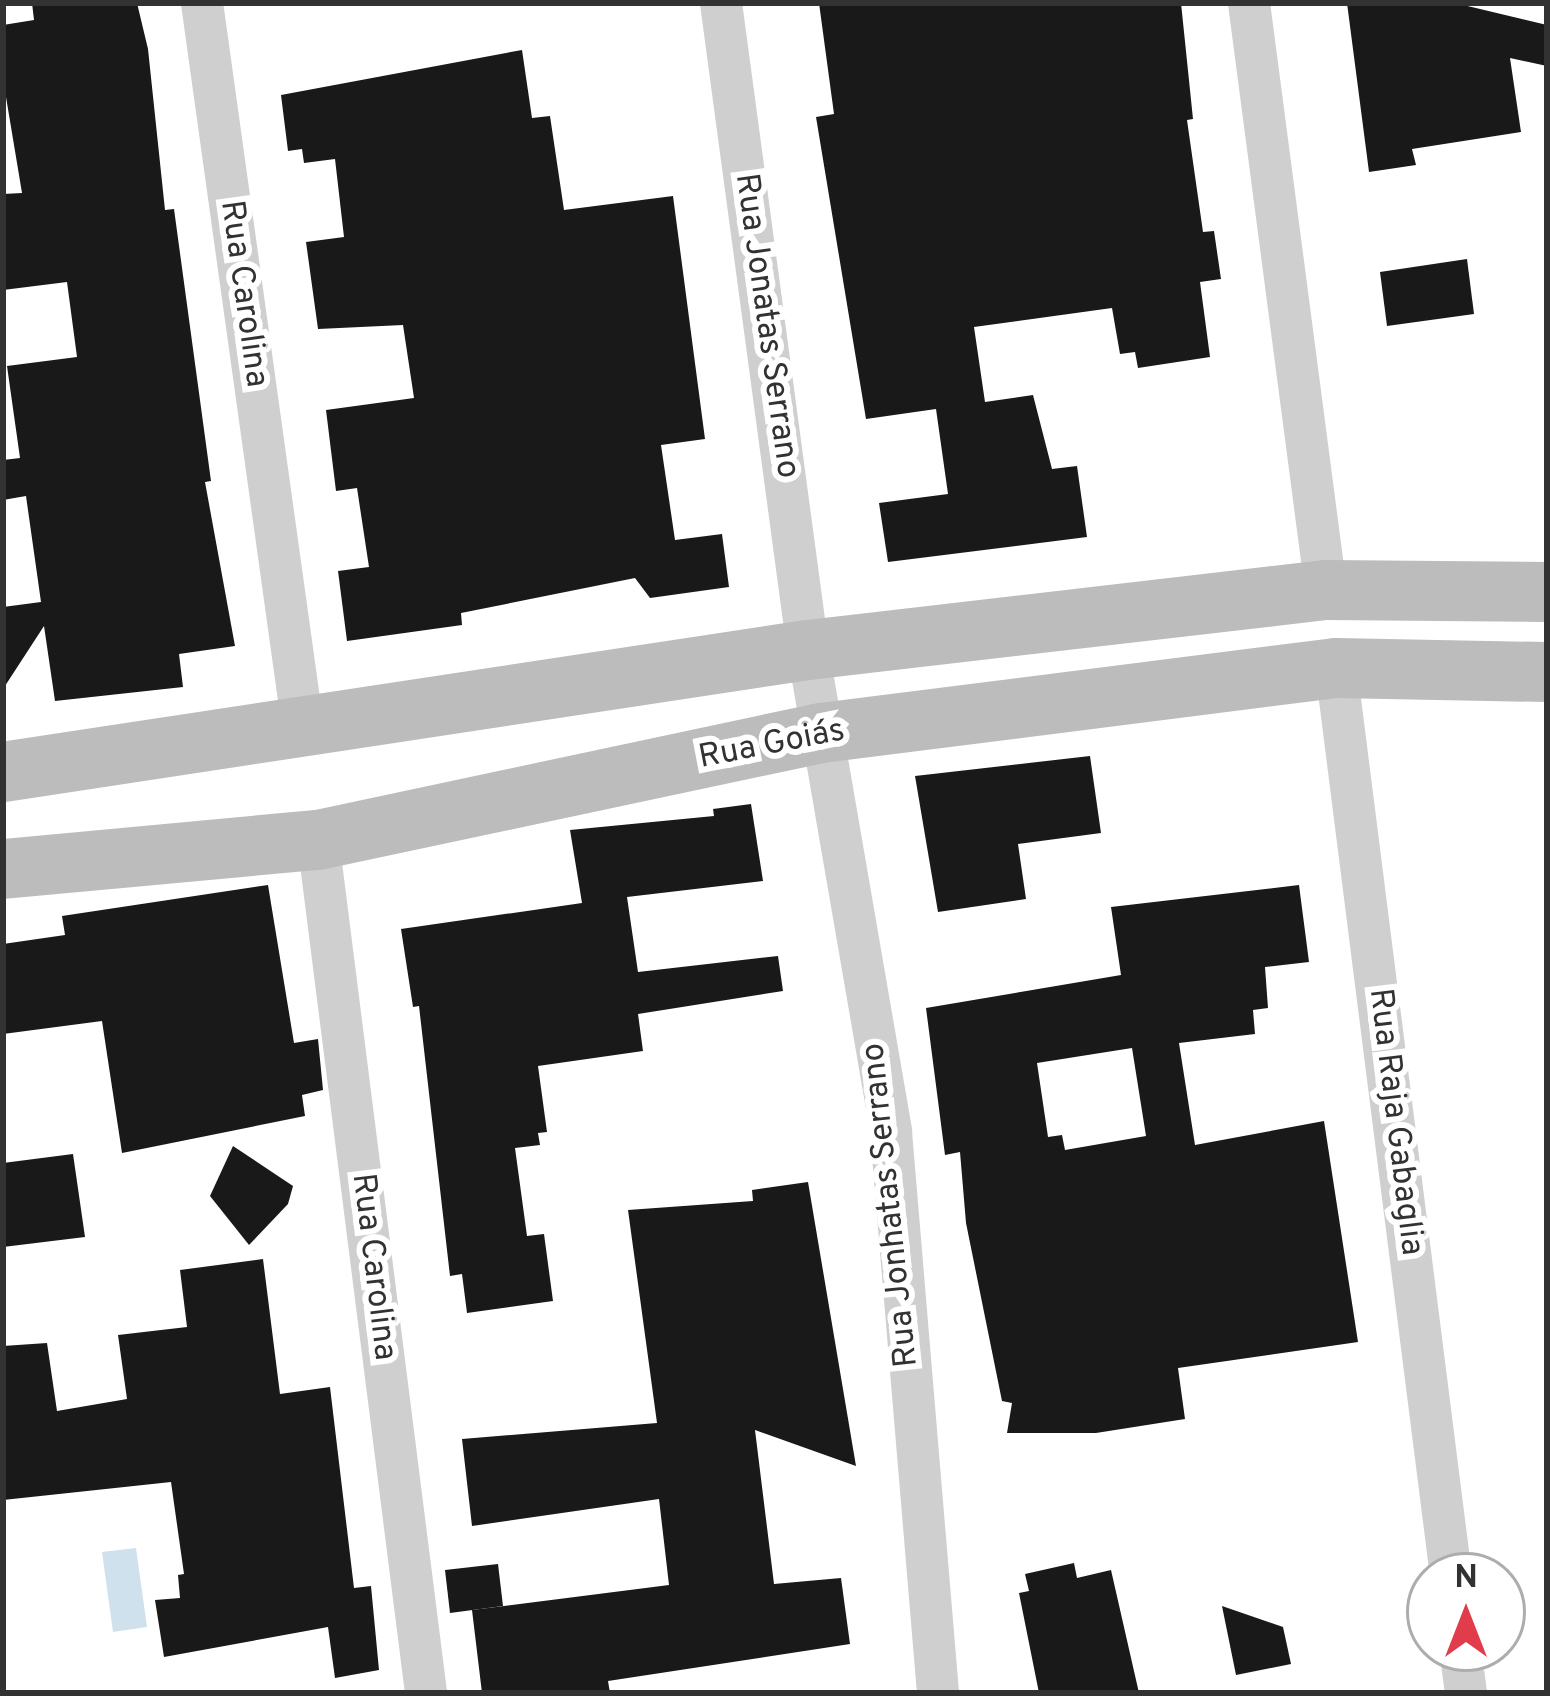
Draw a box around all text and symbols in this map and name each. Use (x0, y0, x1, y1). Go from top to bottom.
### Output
street label: Rua Jonatas Serrano (724, 171, 806, 481)
street label: Rua Carolina (209, 198, 275, 390)
street label: Rua Goiás (696, 712, 848, 780)
street label: Rua Raja Gabaglia (1358, 986, 1430, 1258)
street label: Rua Jonhatas Serrano (855, 1041, 929, 1369)
street label: Rua Carolina (341, 1171, 403, 1363)
north arrow (1406, 1552, 1526, 1672)
text: N (1454, 1558, 1478, 1600)

